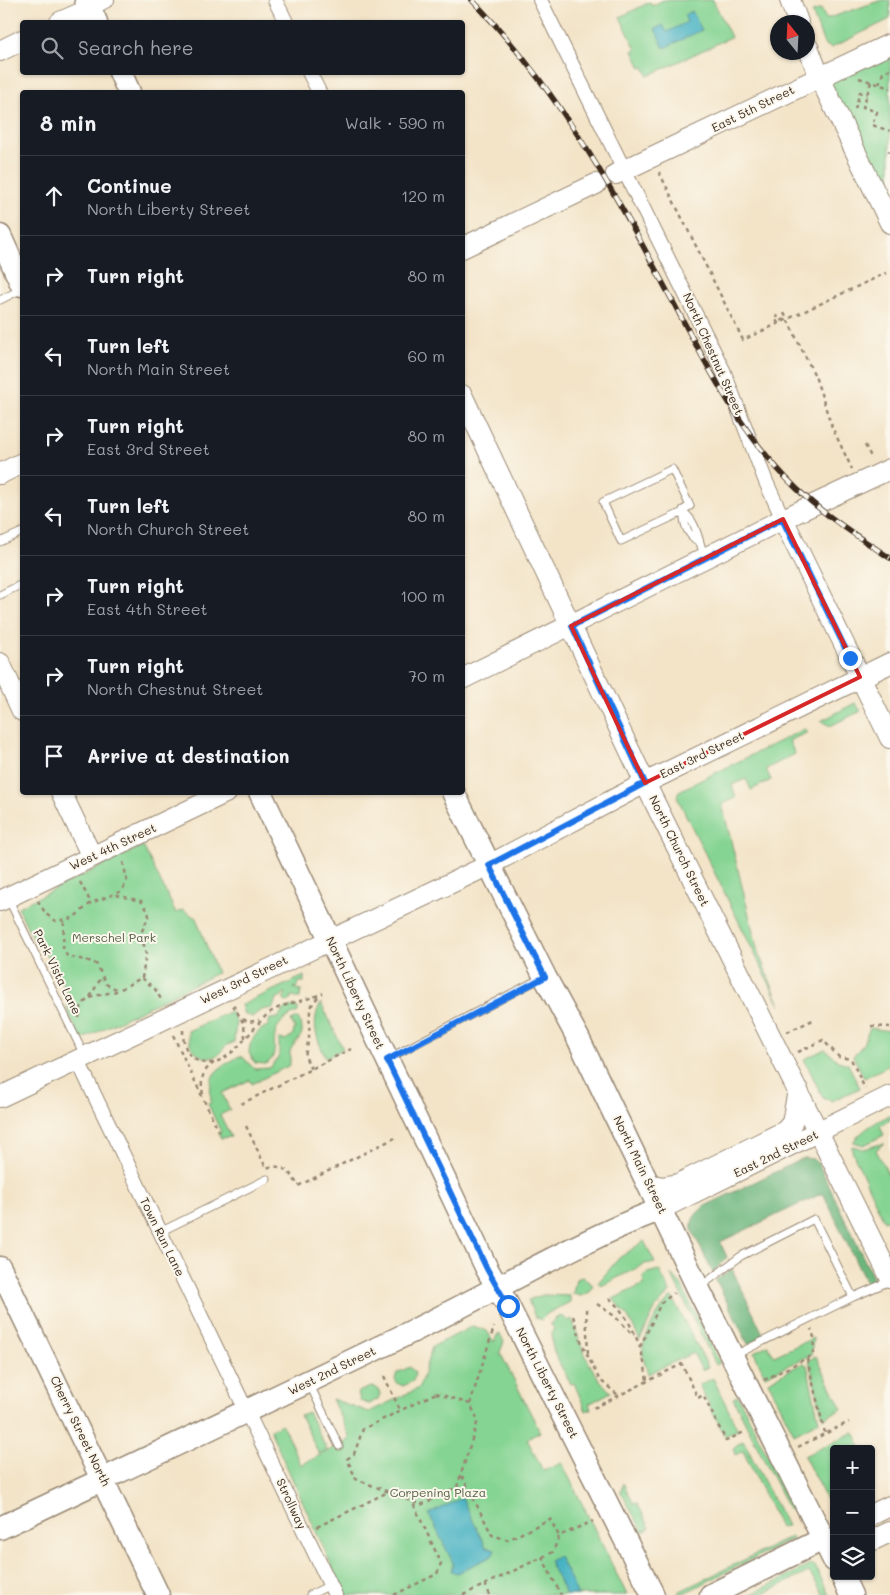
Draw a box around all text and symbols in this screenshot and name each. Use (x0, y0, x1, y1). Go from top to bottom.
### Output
north arrow (770, 15, 815, 60)
search box (20, 20, 465, 75)
icon: search (38, 34, 66, 62)
text: Search here (78, 35, 194, 60)
street label: East 5th Street (708, 81, 797, 135)
text: 8 min (40, 109, 96, 136)
text: Walk · 590 m (345, 112, 445, 133)
text: Continue (87, 173, 172, 198)
icon: ahead (40, 182, 68, 210)
text: 120 m (401, 185, 445, 206)
text: North Liberty Street (87, 198, 250, 219)
icon: right (40, 262, 68, 290)
text: Turn right (87, 263, 184, 288)
text: 80 m (408, 265, 445, 286)
street label: North Chestnut Street (680, 290, 748, 417)
text: Turn left (87, 333, 170, 358)
icon: left (40, 342, 68, 370)
text: 60 m (408, 345, 445, 366)
text: North Main Street (87, 358, 230, 379)
text: Turn right (87, 413, 184, 438)
icon: right (40, 422, 68, 450)
text: 80 m (408, 425, 445, 446)
text: East 3rd Street (87, 438, 210, 459)
text: Turn left (87, 493, 170, 518)
icon: left (40, 502, 68, 530)
text: 80 m (408, 505, 445, 526)
text: North Church Street (87, 518, 249, 539)
text: Turn right (87, 573, 184, 598)
icon: right (40, 582, 68, 610)
text: 100 m (400, 585, 445, 606)
text: East 4th Street (87, 598, 208, 619)
route end (839, 647, 862, 670)
text: Turn right (87, 653, 184, 678)
icon: right (40, 662, 68, 690)
text: 70 m (408, 665, 445, 686)
text: North Chestnut Street (87, 678, 263, 699)
street label: East 3rd Street (657, 727, 746, 781)
icon: arrive (40, 742, 68, 770)
text: Arrive at destination (87, 743, 290, 768)
street label: North Church Street (646, 792, 714, 909)
street label: West 4th Street (67, 819, 159, 873)
street label: Park Vista Lane (30, 926, 85, 1017)
park label: Merschel Park (72, 929, 156, 945)
street label: North Liberty Street (323, 934, 389, 1051)
street label: West 3rd Street (197, 951, 290, 1007)
street label: North Main Street (610, 1113, 672, 1216)
street label: East 2nd Street (731, 1126, 821, 1181)
street label: Town Run Lane (137, 1194, 189, 1279)
route start (497, 1295, 520, 1318)
street label: North Liberty Street (513, 1324, 583, 1441)
street label: West 2nd Street (285, 1342, 378, 1398)
street label: Cherry Street North (47, 1373, 115, 1489)
map controls (830, 1445, 875, 1580)
button: + (830, 1445, 875, 1490)
street label: Strollway (273, 1476, 311, 1532)
park label: Corpening Plaza (390, 1484, 486, 1500)
button: − (830, 1490, 875, 1535)
button: layers (830, 1535, 875, 1580)

